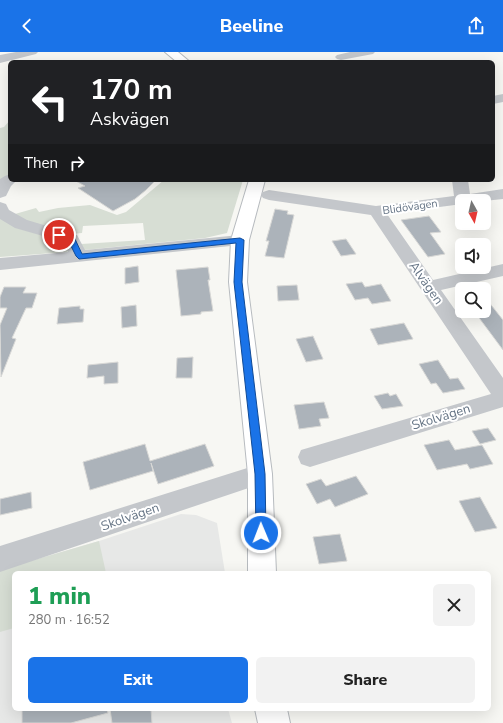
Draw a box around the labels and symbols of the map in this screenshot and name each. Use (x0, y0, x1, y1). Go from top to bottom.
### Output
north arrow (455, 194, 491, 230)
street label: Blidövägen (381, 196, 439, 218)
pin (42, 218, 76, 252)
street label: Alvägen (405, 258, 447, 308)
street label: Skolvägen (409, 400, 473, 434)
street label: Skolvägen (98, 499, 162, 535)
position arrow (240, 512, 282, 554)

